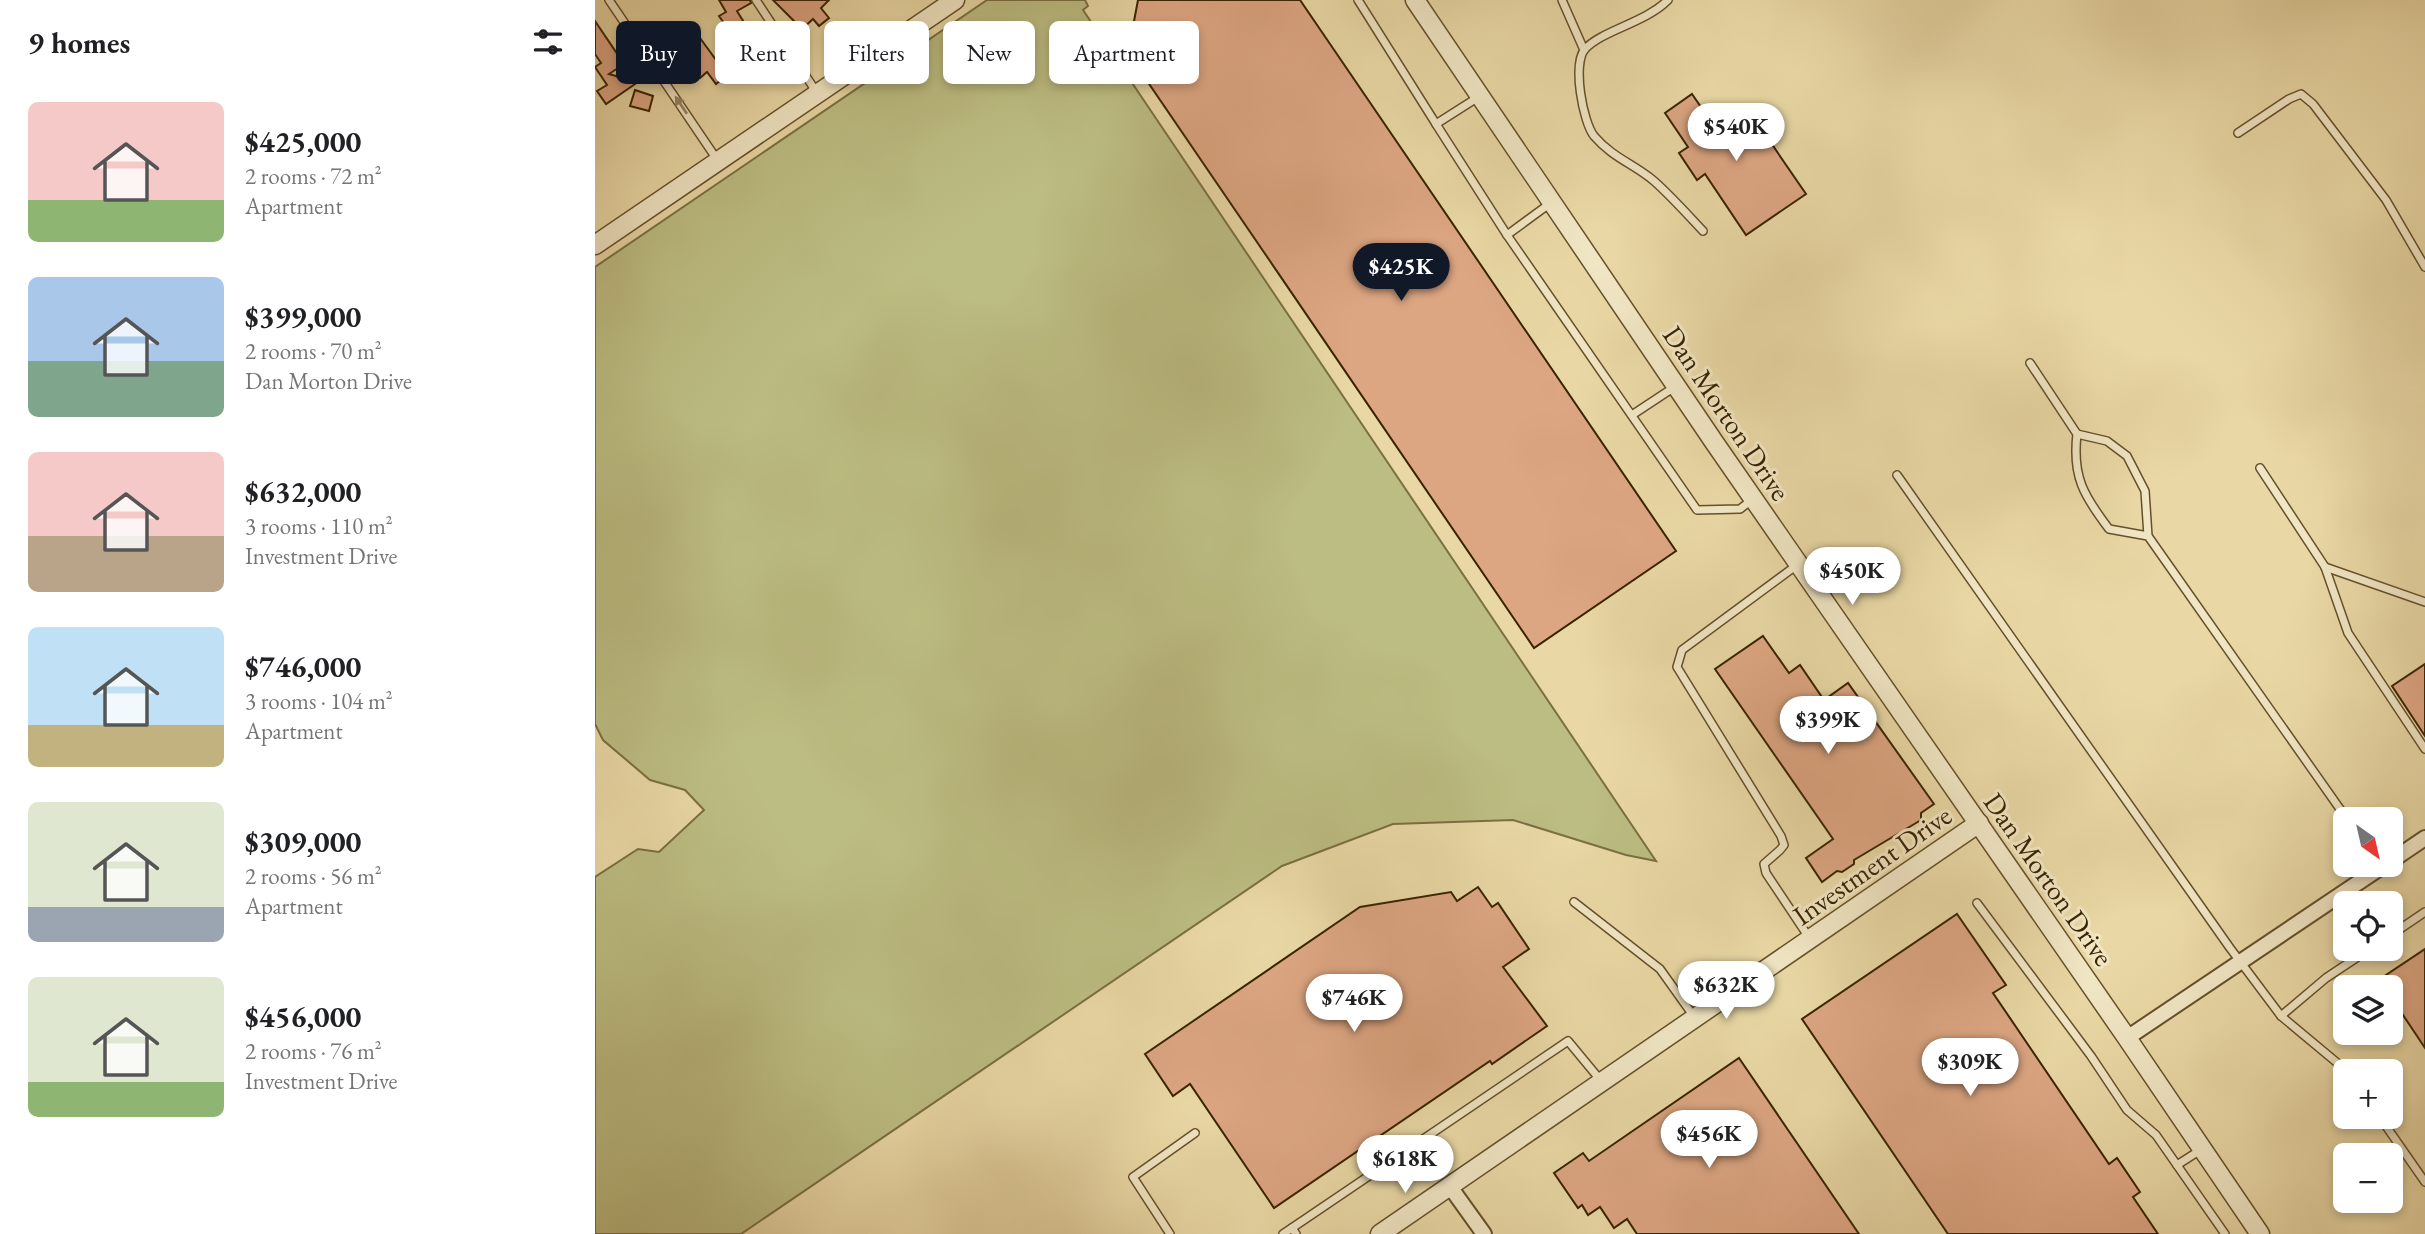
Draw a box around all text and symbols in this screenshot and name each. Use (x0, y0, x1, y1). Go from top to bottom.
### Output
chip: Buy (616, 21, 701, 84)
chip: Rent (715, 21, 810, 84)
chip: Filters (824, 21, 929, 84)
chip: New (943, 21, 1035, 84)
chip: Apartment (1049, 21, 1199, 84)
text: 9 homes (28, 23, 130, 62)
icon: filters (529, 23, 567, 61)
one-way arrow (674, 95, 687, 115)
pin: $540K (1687, 104, 1785, 163)
text: $540K (1704, 111, 1768, 141)
text: $425,000 (245, 122, 361, 161)
icon: home (84, 130, 168, 214)
text: 2 rooms · 72 m² (245, 161, 382, 191)
text: Apartment (245, 191, 343, 221)
pin: $425K (1352, 244, 1450, 303)
text: $425K (1369, 251, 1433, 281)
text: $399,000 (245, 297, 361, 336)
icon: home (84, 305, 168, 389)
street label: Dan Morton Drive (1655, 319, 1799, 507)
text: 2 rooms · 70 m² (245, 336, 382, 366)
text: Dan Morton Drive (245, 366, 412, 396)
text: $632,000 (245, 472, 361, 511)
icon: home (84, 480, 168, 564)
text: 3 rooms · 110 m² (245, 511, 393, 541)
text: Investment Drive (245, 541, 397, 571)
pin: $450K (1803, 548, 1901, 607)
text: $450K (1820, 555, 1884, 585)
text: $746,000 (245, 647, 361, 686)
icon: home (84, 655, 168, 739)
text: 3 rooms · 104 m² (245, 686, 393, 716)
pin: $399K (1779, 696, 1877, 756)
text: $399K (1796, 704, 1860, 734)
text: Apartment (245, 716, 343, 746)
street label: Dan Morton Drive (1976, 785, 2122, 973)
street label: Investment Drive (1786, 797, 1958, 933)
north arrow (2333, 807, 2403, 877)
map controls (2333, 807, 2403, 1213)
text: $309,000 (245, 822, 361, 861)
icon: home (84, 830, 168, 914)
text: 2 rooms · 56 m² (245, 861, 382, 891)
text: Apartment (245, 891, 343, 921)
button: locate (2333, 891, 2403, 961)
pin: $632K (1677, 962, 1775, 1021)
text: $632K (1694, 969, 1758, 999)
pin: $746K (1305, 974, 1403, 1034)
button: layers (2333, 975, 2403, 1045)
text: $746K (1322, 982, 1386, 1012)
text: $456,000 (245, 997, 361, 1036)
icon: home (84, 1005, 168, 1089)
text: 2 rooms · 76 m² (245, 1036, 382, 1066)
pin: $309K (1921, 1038, 2019, 1098)
text: $309K (1938, 1046, 2002, 1076)
button: + (2333, 1059, 2403, 1129)
text: Investment Drive (245, 1066, 397, 1096)
pin: $456K (1660, 1110, 1758, 1170)
text: $456K (1677, 1118, 1741, 1148)
pin: $618K (1356, 1136, 1454, 1195)
text: $618K (1373, 1143, 1437, 1173)
button: − (2333, 1143, 2403, 1213)

